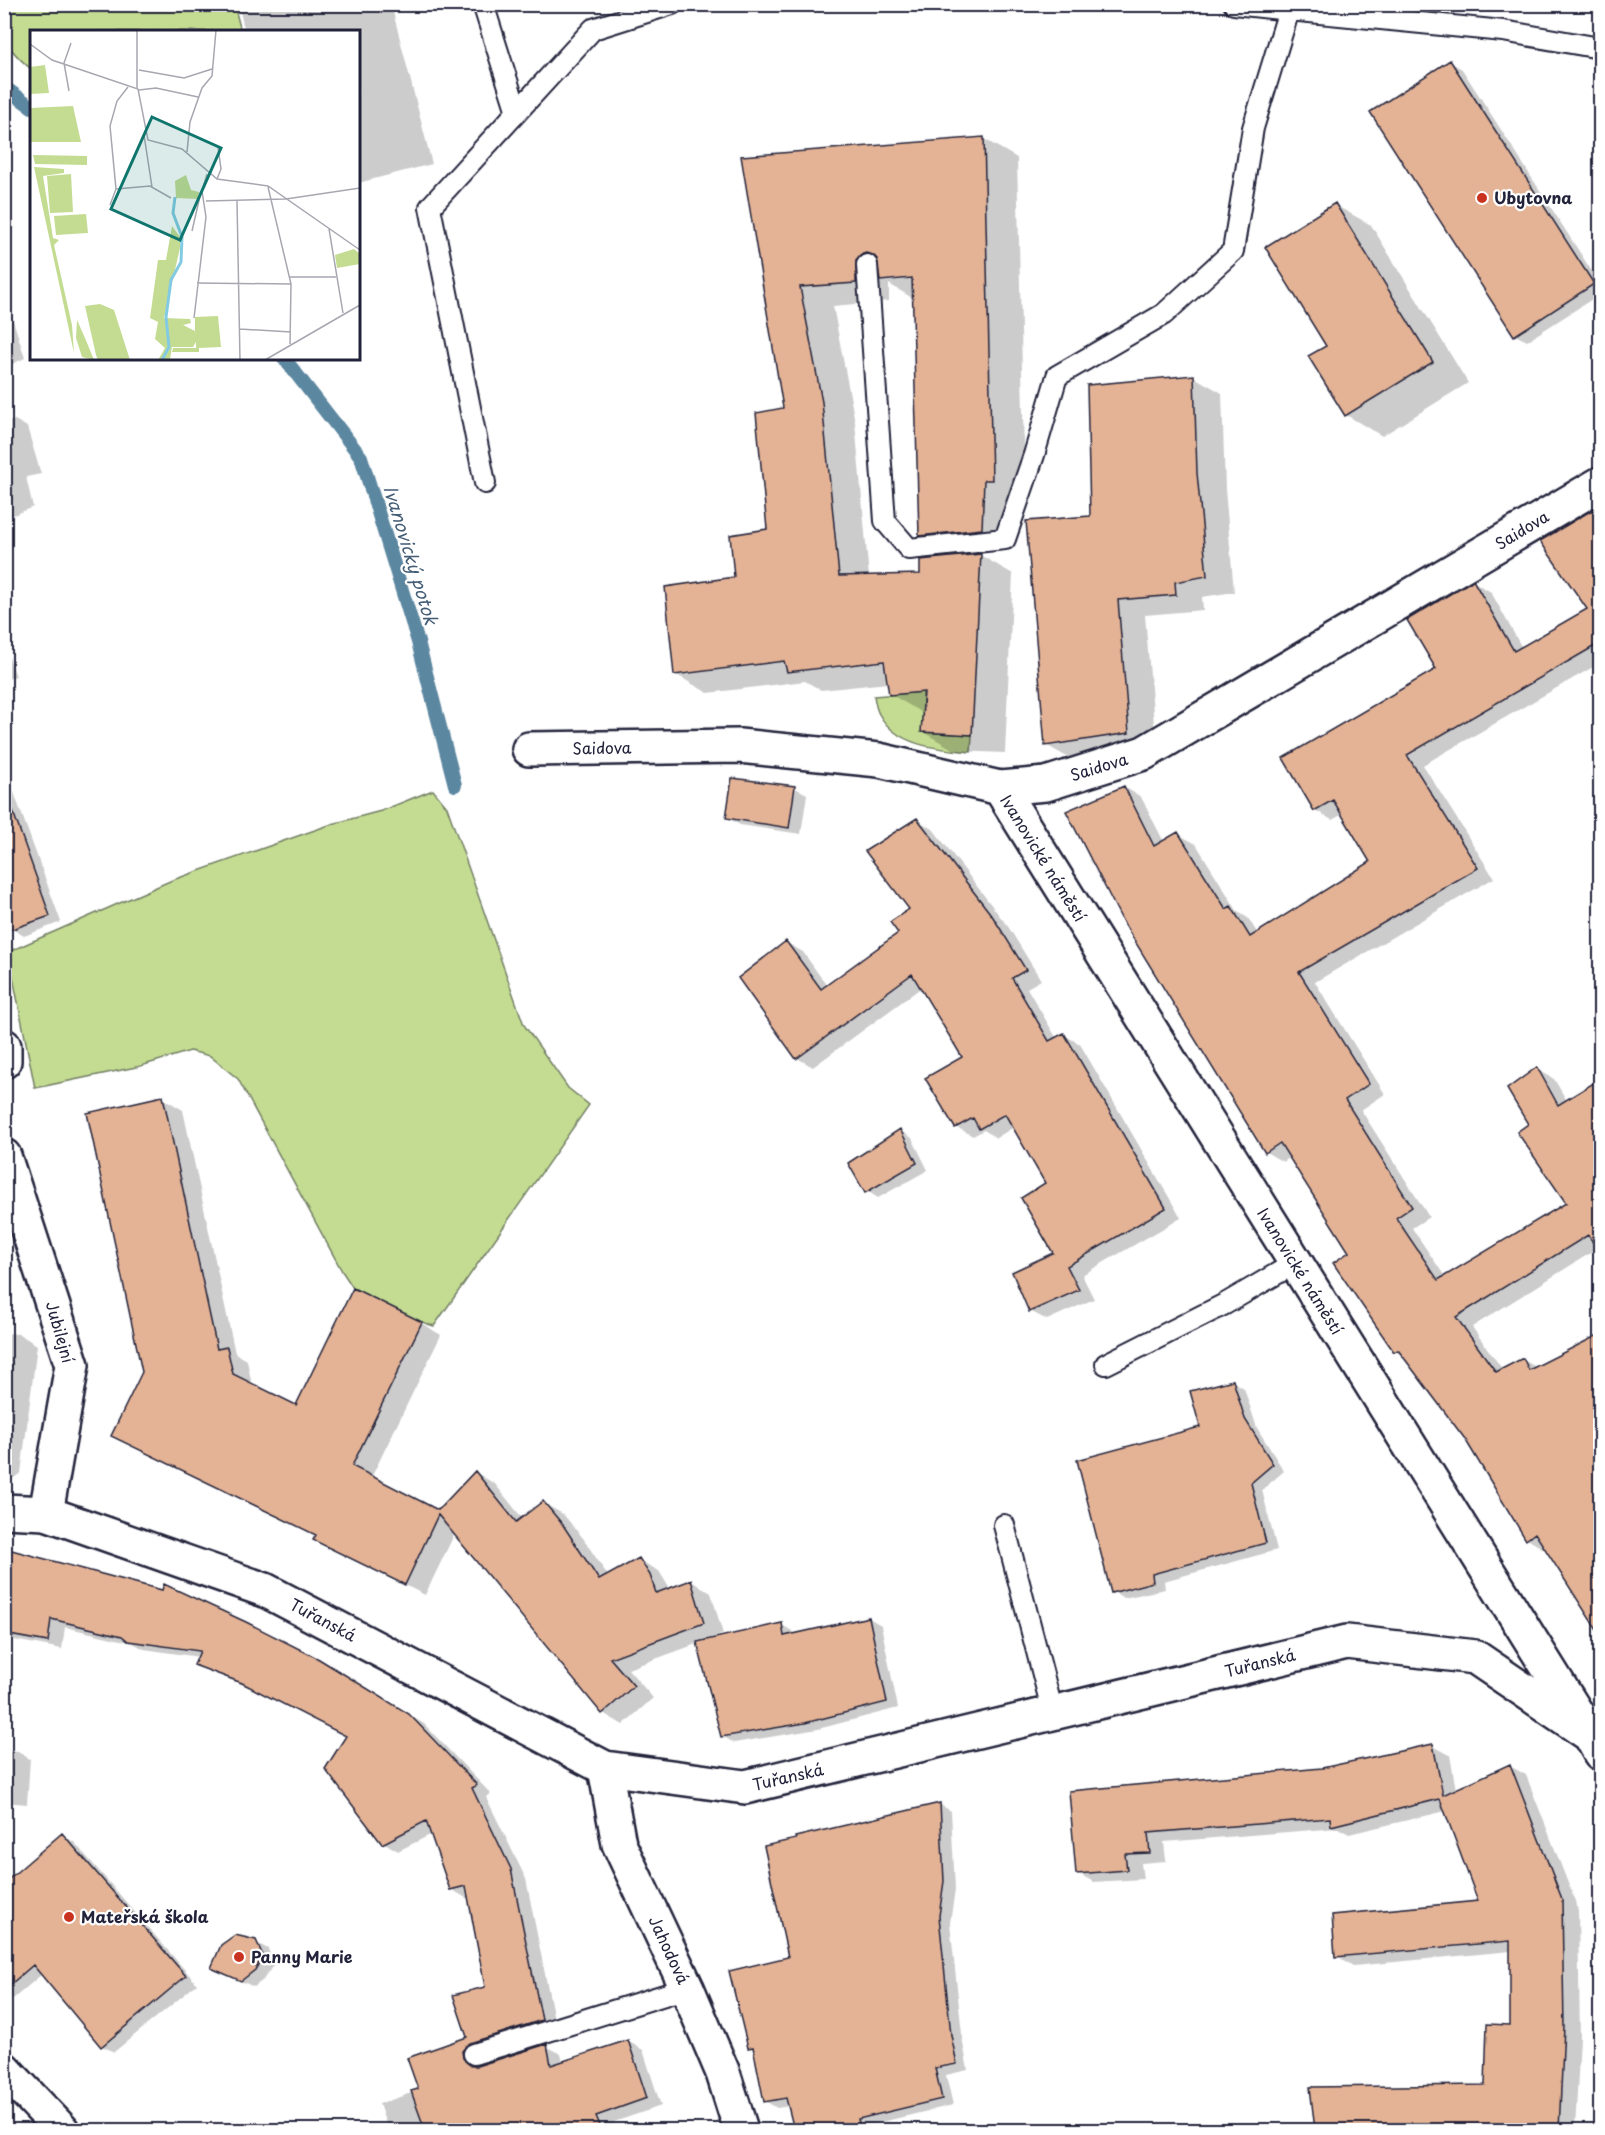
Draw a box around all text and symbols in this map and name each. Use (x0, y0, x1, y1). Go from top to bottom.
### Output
inset map (30, 30, 360, 360)
place label: Ubytovna (1494, 185, 1572, 209)
marker: Ubytovna (1475, 191, 1489, 205)
water label: Ivanovický potok (377, 482, 446, 629)
street label: Saidova (1490, 504, 1553, 555)
street label: Saidova (572, 734, 632, 760)
street label: Saidova (1067, 746, 1131, 786)
street label: Ivanovické náměstí (995, 789, 1093, 926)
street label: Ivanovické náměstí (1252, 1202, 1350, 1339)
street label: Jubilejní (41, 1298, 81, 1366)
street label: Tuřanská (286, 1592, 361, 1647)
street label: Tuřanská (1222, 1642, 1298, 1682)
street label: Tuřanská (750, 1756, 826, 1796)
place label: Mateřská škola (81, 1904, 209, 1928)
marker: Mateřská škola (62, 1910, 76, 1924)
street label: Jahodová (644, 1912, 696, 1988)
place label: Panny Marie (251, 1944, 353, 1968)
marker: Panny Marie (232, 1950, 246, 1964)

